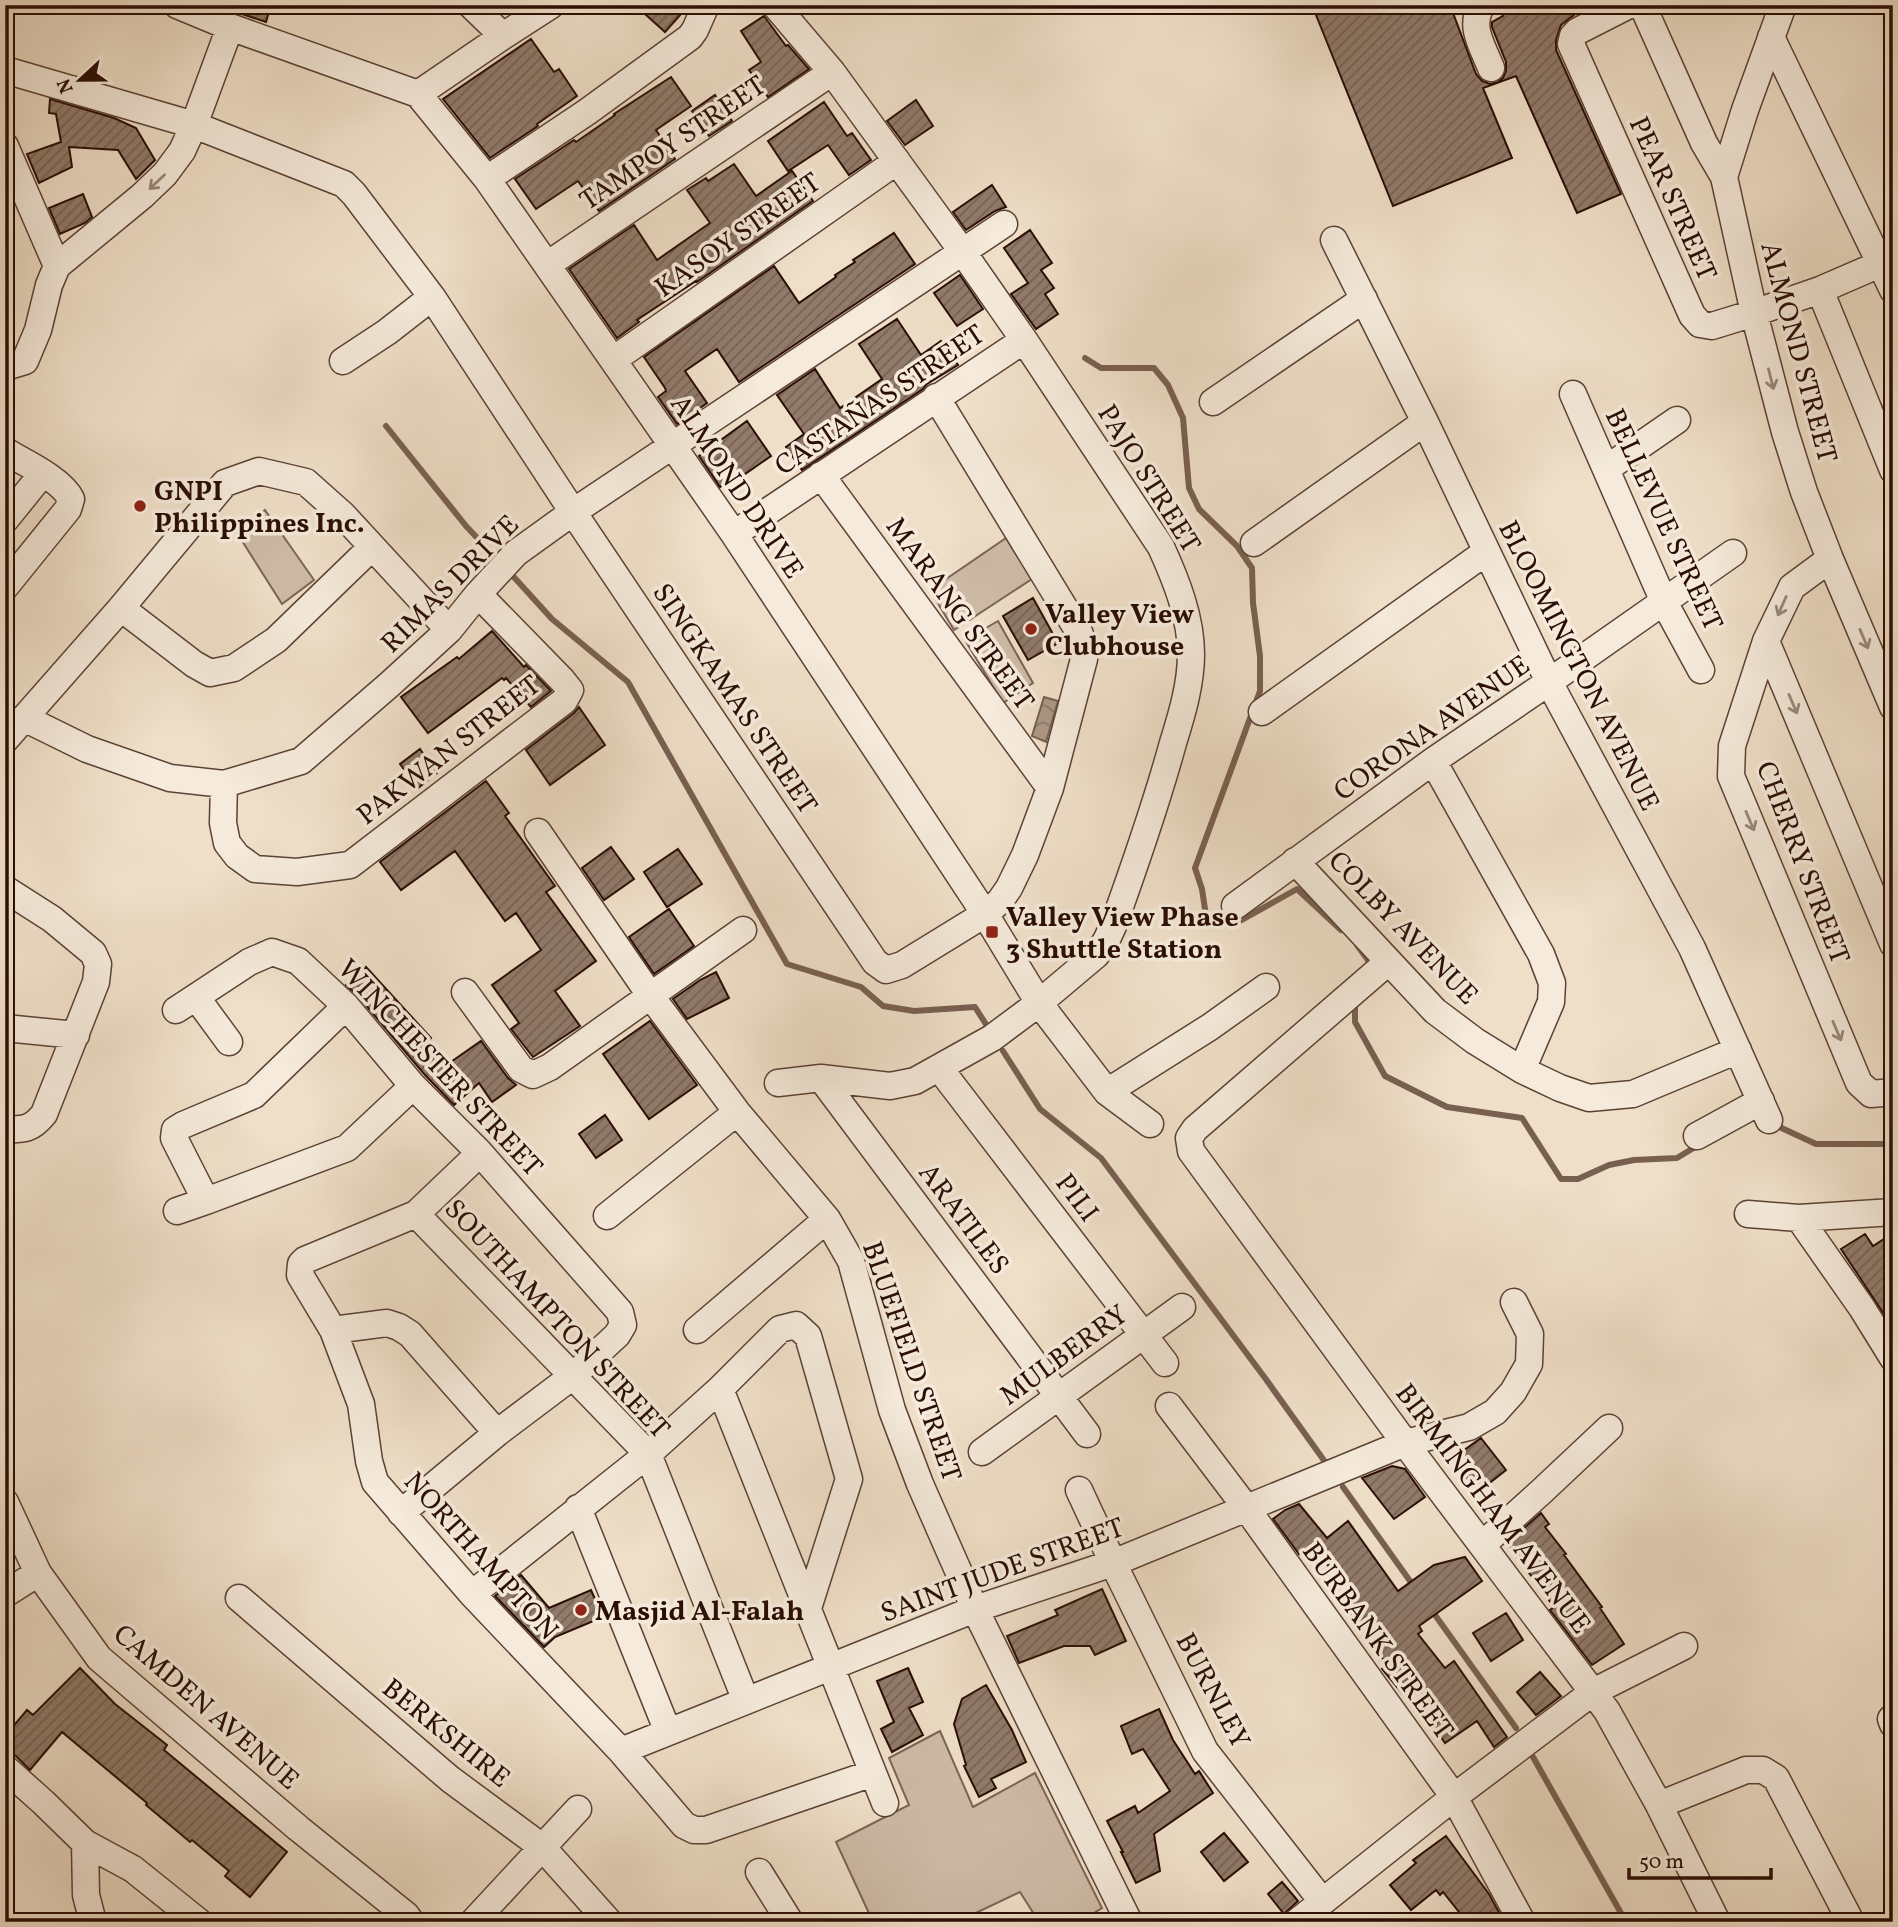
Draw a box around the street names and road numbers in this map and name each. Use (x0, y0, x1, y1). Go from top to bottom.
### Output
street label: TAMPOY STREET (572, 67, 774, 221)
street label: PEAR STREET (1618, 111, 1725, 287)
street label: KASOY STREET (647, 164, 829, 308)
street label: ALMOND STREET (1749, 238, 1846, 468)
street label: CASTAÑAS STREET (768, 316, 993, 486)
street label: ALMOND DRIVE (660, 388, 812, 587)
street label: PAJO STREET (1087, 398, 1209, 561)
street label: BELLEVUE STREET (1594, 403, 1731, 638)
street label: RIMAS DRIVE (373, 507, 529, 663)
street label: MARANG STREET (876, 510, 1042, 719)
street label: BLOOMINGTON AVENUE (1487, 514, 1668, 818)
street label: SINGKAMAS STREET (642, 576, 826, 823)
street label: CORONA AVENUE (1326, 647, 1538, 811)
street label: PAKWAN STREET (349, 667, 550, 835)
street label: CHERRY STREET (1745, 756, 1858, 970)
street label: COLBY AVENUE (1318, 843, 1486, 1015)
street label: WINCHESTER STREET (328, 951, 551, 1186)
street label: ARATILES (908, 1156, 1018, 1283)
street label: PILI (1045, 1166, 1107, 1231)
street label: SOUTHAMPTON STREET (434, 1191, 678, 1448)
street label: BLUEFIELD STREET (851, 1236, 970, 1487)
street label: MULBERRY (993, 1296, 1136, 1416)
street label: BIRMINGHAM AVENUE (1385, 1376, 1599, 1643)
street label: NORTHAMPTON (394, 1464, 566, 1649)
street label: SAINT JUDE STREET (876, 1509, 1130, 1634)
street label: BURBANK STREET (1292, 1535, 1462, 1748)
street label: CAMDEN AVENUE (104, 1616, 307, 1800)
street label: BURNLEY (1165, 1626, 1259, 1756)
street label: BERKSHIRE (373, 1670, 518, 1798)

